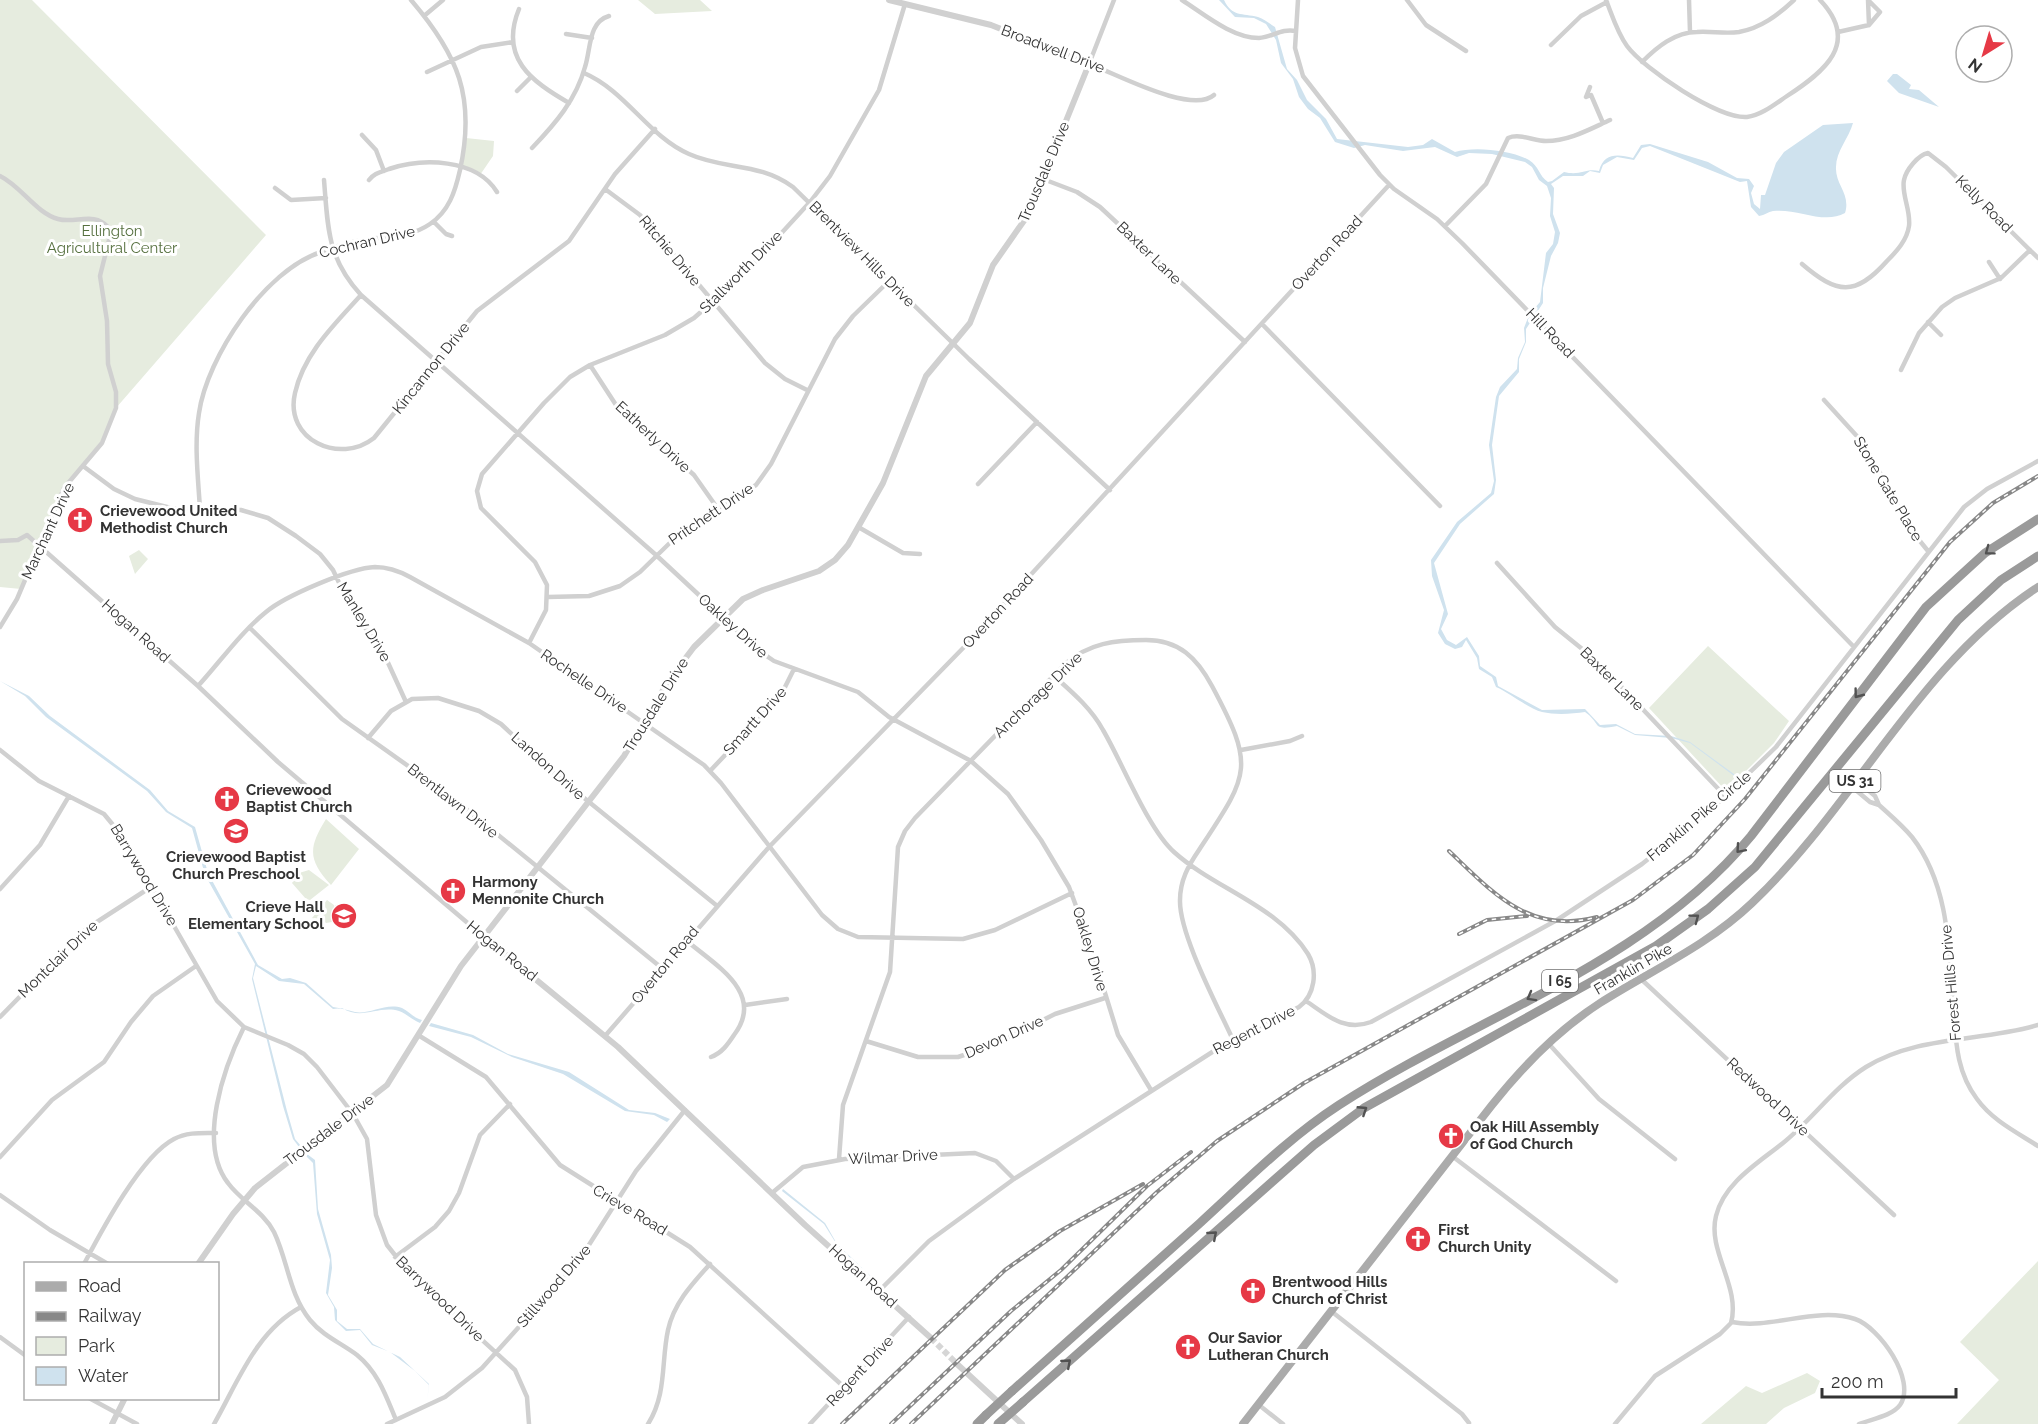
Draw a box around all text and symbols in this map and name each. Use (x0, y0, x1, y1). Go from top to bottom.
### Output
street label: Broadwell Drive (999, 21, 1108, 77)
north arrow (1954, 24, 2014, 84)
text: N (1965, 54, 1986, 77)
street label: Trousdale Drive (1015, 119, 1073, 225)
street label: Kelly Road (1952, 172, 2016, 236)
street label: Brentview Hills Drive (805, 197, 919, 311)
street label: Ritchie Drive (635, 212, 705, 290)
street label: Overton Road (1288, 212, 1366, 294)
street label: Baxter Lane (1113, 218, 1185, 288)
park label: Ellington Agricultural Center (47, 222, 178, 257)
street label: Cochran Drive (317, 222, 417, 262)
street label: Stallworth Drive (696, 227, 786, 317)
street label: Hill Road (1522, 304, 1578, 362)
street label: Kincannon Drive (388, 318, 474, 418)
street label: Eatherly Drive (612, 398, 694, 477)
street label: Stone Gate Place (1850, 433, 1926, 545)
street label: Pritchett Drive (665, 479, 757, 549)
street label: Marchant Drive (18, 480, 78, 582)
place label: Crievewood United Methodist Church (100, 502, 238, 537)
church icon: Crievewood United Methodist Church (65, 505, 95, 535)
one-way arrow (1984, 543, 1995, 554)
street label: Overton Road (959, 570, 1037, 652)
street label: Manley Drive (333, 579, 395, 665)
street label: Oakley Drive (695, 590, 772, 662)
street label: Hogan Road (98, 596, 174, 666)
street label: Baxter Lane (1576, 643, 1648, 715)
street label: Rochelle Drive (537, 645, 631, 717)
street label: Anchorage Drive (990, 648, 1086, 742)
street label: Trousdale Drive (620, 654, 692, 756)
street label: Smartt Drive (720, 683, 791, 759)
one-way arrow (1854, 687, 1865, 698)
street label: Landon Drive (508, 728, 588, 804)
street label: Brentlawn Drive (404, 760, 502, 842)
street label: Franklin Pike Circle (1643, 767, 1755, 865)
road number: US 31 (1830, 770, 1880, 792)
place label: Crievewood Baptist Church (246, 781, 352, 816)
church icon: Crievewood Baptist Church (212, 784, 242, 814)
school or university icon: Crievewood Baptist Church Preschool (221, 816, 251, 846)
street label: Barrywood Drive (107, 821, 182, 929)
one-way arrow (1736, 842, 1747, 853)
place label: Crievewood Baptist Church Preschool (166, 848, 306, 883)
place label: Harmony Mennonite Church (472, 873, 604, 908)
church icon: Harmony Mennonite Church (438, 876, 468, 906)
place label: Crieve Hall Elementary School (188, 898, 324, 933)
school or university icon: Crieve Hall Elementary School (329, 901, 359, 931)
street label: Oakley Drive (1069, 905, 1111, 994)
one-way arrow (1689, 915, 1700, 926)
street label: Montclair Drive (14, 916, 102, 1002)
street label: Hogan Road (463, 917, 541, 985)
street label: Overton Road (627, 923, 703, 1007)
street label: Forest Hills Drive (1937, 924, 1965, 1042)
street label: Franklin Pike (1591, 939, 1675, 999)
road number: I 65 (1542, 970, 1578, 992)
one-way arrow (1527, 990, 1537, 1001)
street label: Regent Drive (1210, 1002, 1298, 1058)
street label: Devon Drive (962, 1012, 1046, 1062)
street label: Redwood Drive (1723, 1054, 1813, 1140)
street label: Trousdale Drive (280, 1090, 378, 1170)
one-way arrow (1356, 1106, 1367, 1117)
place label: Oak Hill Assembly of God Church (1470, 1118, 1600, 1153)
church icon: Oak Hill Assembly of God Church (1436, 1121, 1466, 1151)
street label: Wilmar Drive (848, 1146, 938, 1168)
street label: Crieve Road (589, 1181, 671, 1239)
place label: First Church Unity (1438, 1221, 1532, 1256)
church icon: First Church Unity (1403, 1224, 1433, 1254)
one-way arrow (1206, 1231, 1217, 1242)
street label: Stillwood Drive (513, 1241, 595, 1331)
street label: Hogan Road (825, 1241, 901, 1311)
street label: Barrywood Drive (392, 1252, 488, 1346)
legend (24, 1262, 219, 1400)
place label: Brentwood Hills Church of Christ (1272, 1273, 1388, 1308)
text: Road (78, 1275, 121, 1296)
church icon: Brentwood Hills Church of Christ (1238, 1276, 1268, 1306)
text: Railway (78, 1305, 142, 1326)
place label: Our Savior Lutheran Church (1208, 1329, 1329, 1364)
street label: Regent Drive (823, 1332, 897, 1410)
church icon: Our Savior Lutheran Church (1173, 1332, 1203, 1362)
text: Park (78, 1335, 115, 1356)
one-way arrow (1060, 1359, 1070, 1370)
scale bar (1822, 1361, 1956, 1399)
text: Water (78, 1365, 129, 1386)
text: 200 m (1831, 1371, 1884, 1392)

